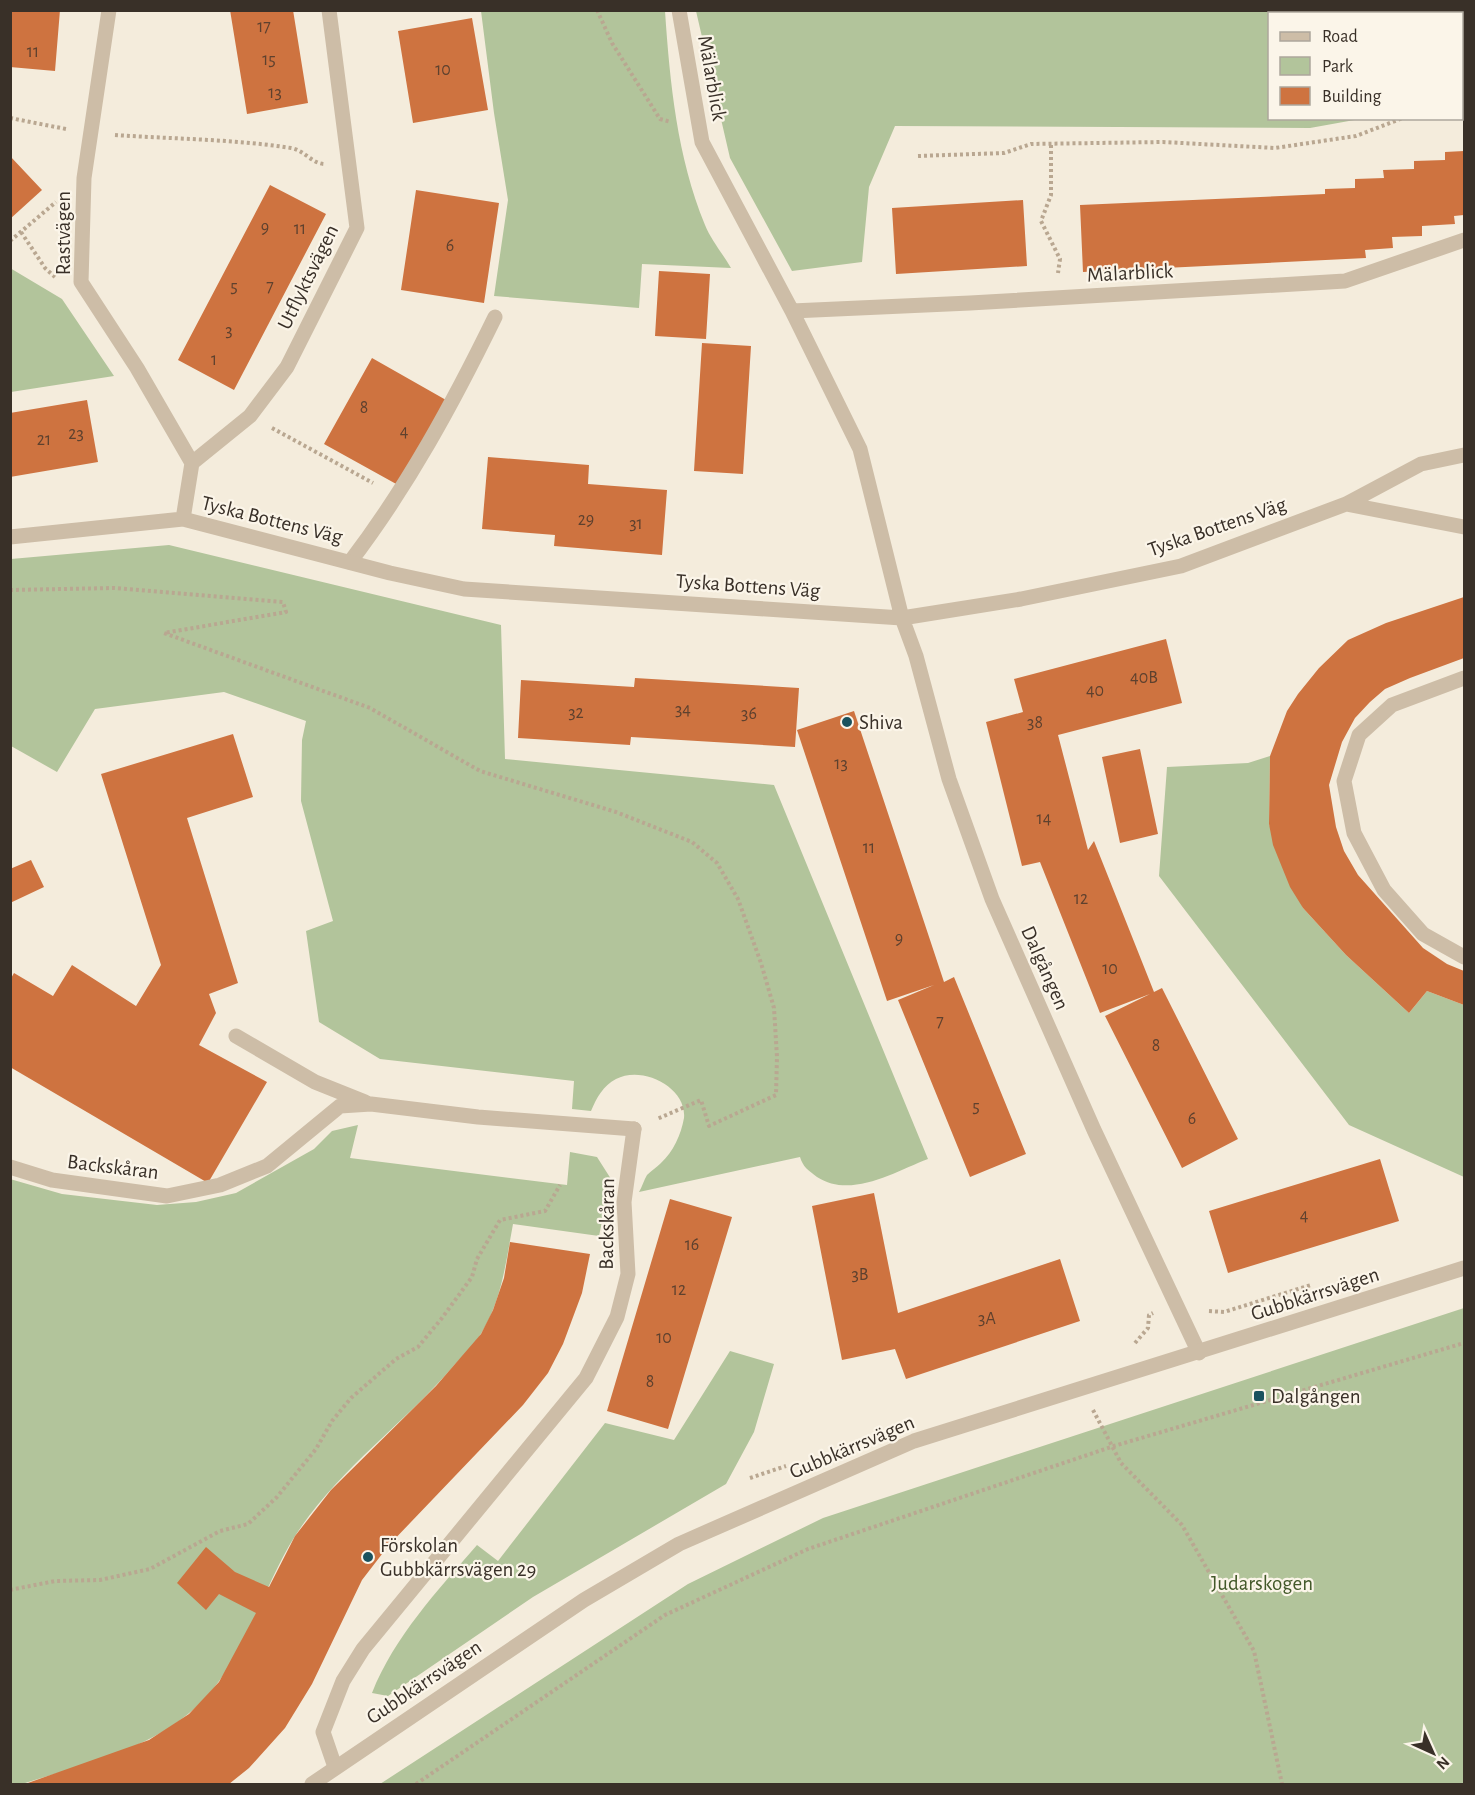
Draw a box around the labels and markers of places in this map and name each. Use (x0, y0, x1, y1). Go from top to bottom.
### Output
place label: Shiva (859, 712, 903, 733)
marker: Shiva (840, 715, 854, 729)
place label: Dalgången (1271, 1386, 1360, 1407)
marker: Dalgången (1252, 1389, 1266, 1403)
place label: Förskolan Gubbkärrsvägen 29 (380, 1535, 536, 1580)
marker: Förskolan Gubbkärrsvägen 29 (361, 1550, 375, 1564)

